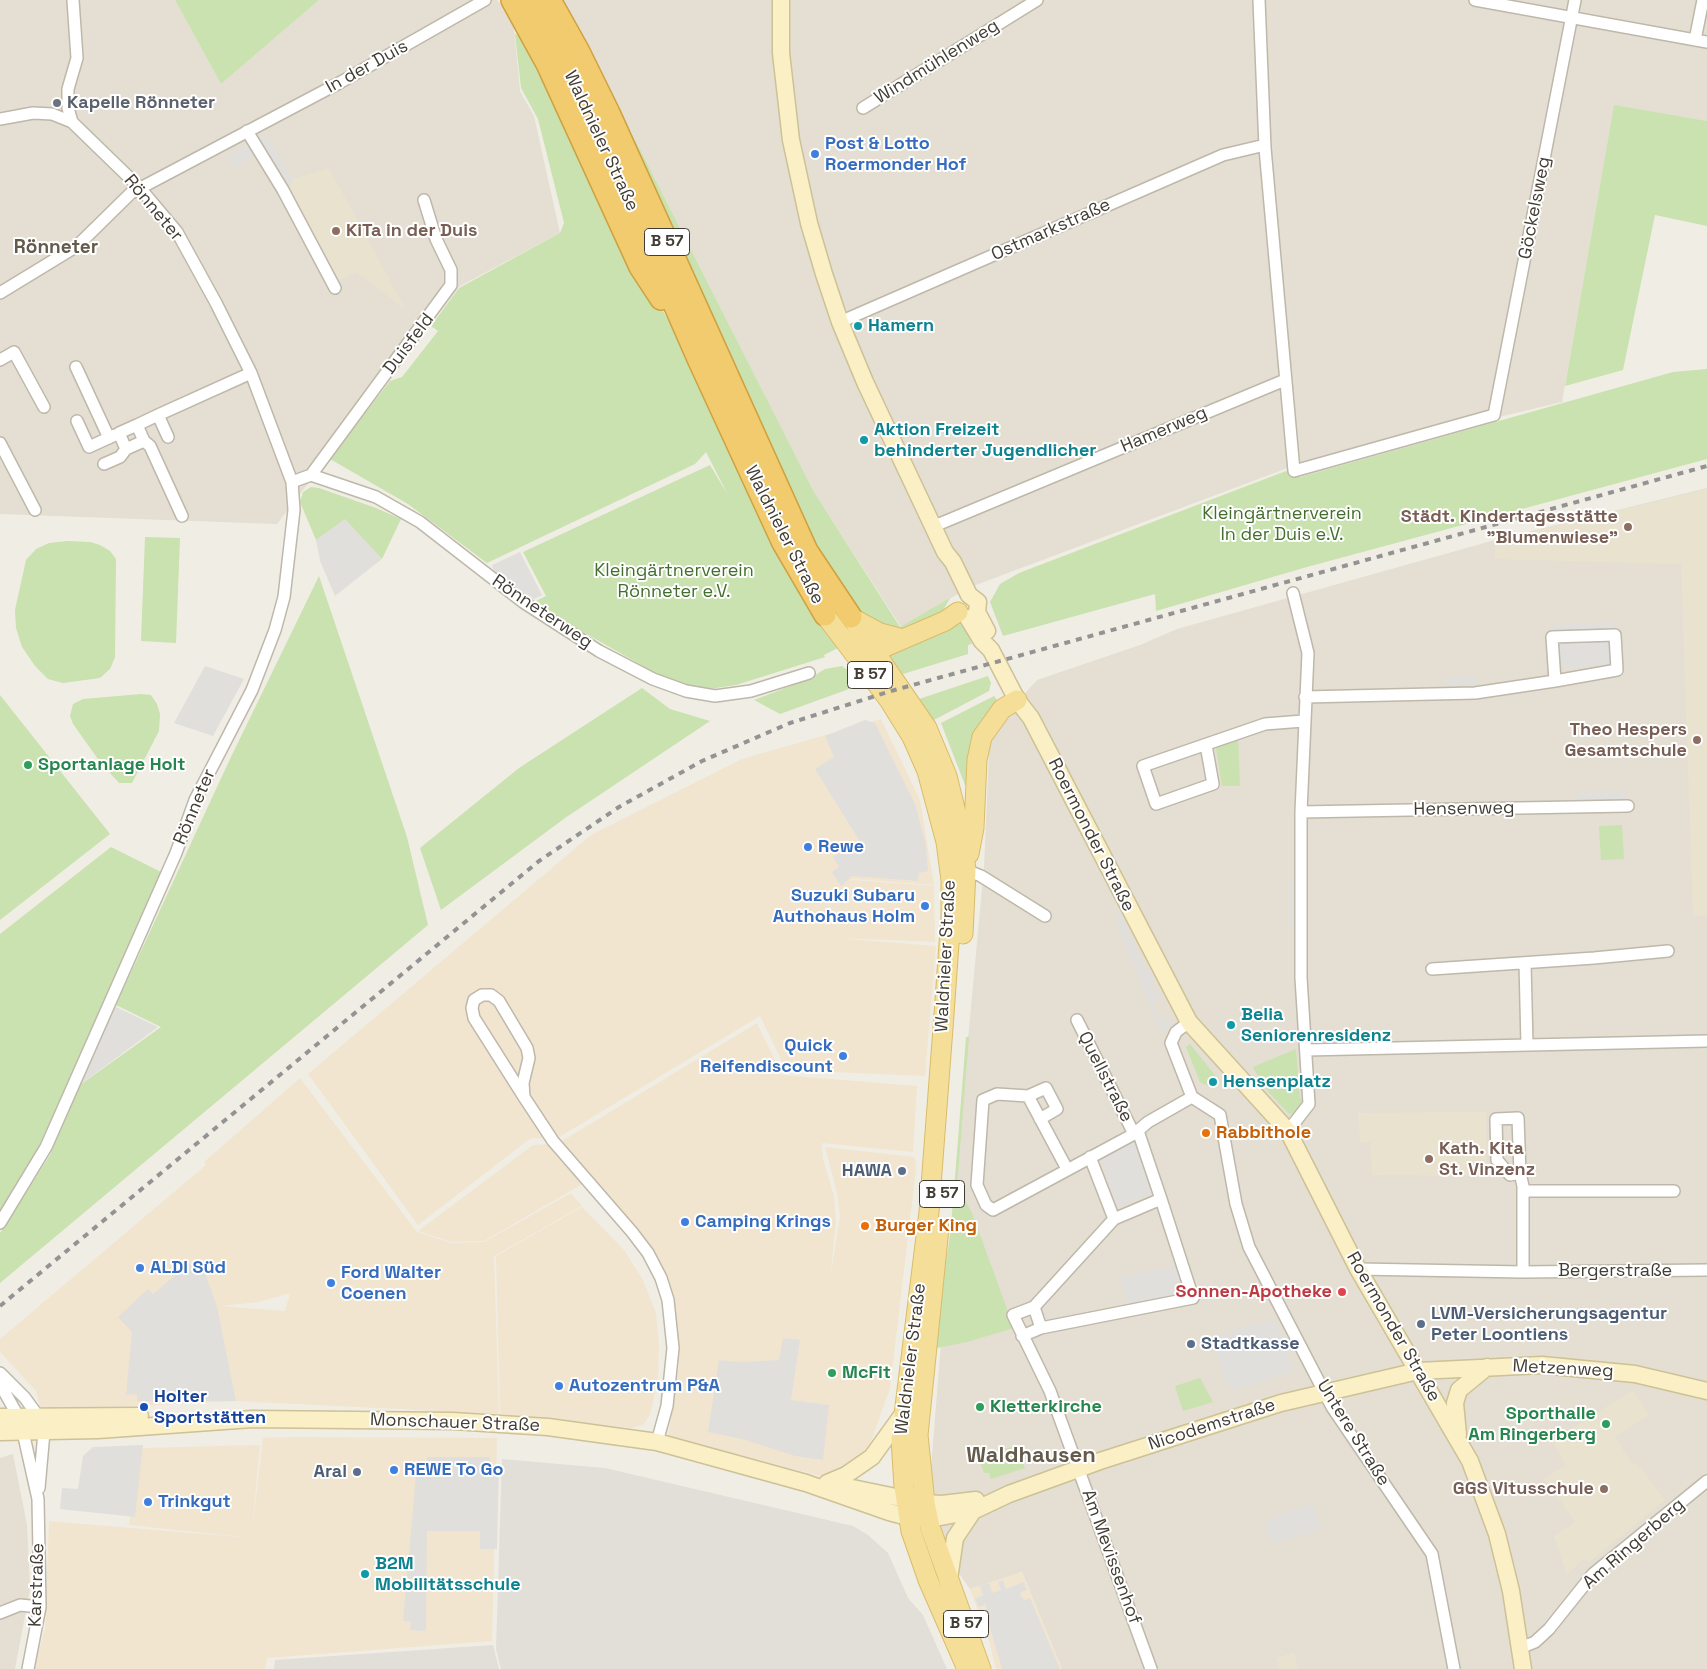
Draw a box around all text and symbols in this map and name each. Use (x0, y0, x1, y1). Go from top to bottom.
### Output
street label: Windmühlenweg (871, 15, 1003, 109)
street label: In der Duis (322, 36, 412, 98)
street label: Waldnieler Straße (559, 67, 643, 215)
place label: Kapelle Rönneter (67, 92, 215, 114)
marker: Kapelle Rönneter (51, 97, 63, 109)
place label: Post & Lotto Roermonder Hof (825, 133, 966, 176)
marker: Post & Lotto Roermonder Hof (809, 148, 821, 160)
street label: Göckelsweg (1514, 155, 1556, 261)
street label: Rönneter (119, 170, 187, 246)
street label: Ostmarkstraße (988, 194, 1114, 266)
place label: KiTa in der Duis (346, 220, 477, 242)
marker: KiTa in der Duis (330, 225, 342, 237)
road number: B 57 (644, 228, 690, 256)
district label: Rönneter (14, 237, 98, 259)
street label: Duisfeld (379, 309, 439, 379)
place label: Hamern (868, 315, 934, 337)
marker: Hamern (852, 320, 864, 332)
street label: Hamerweg (1118, 402, 1210, 458)
place label: Aktion Freizeit behinderter Jugendlicher (874, 419, 1096, 462)
marker: Aktion Freizeit behinderter Jugendlicher (858, 434, 870, 446)
street label: Waldnieler Straße (740, 462, 828, 608)
park label: Kleingärtnerverein In der Duis e.V. (1202, 503, 1362, 546)
place label: Städt. Kindertagesstätte "Blumenwiese" (1401, 506, 1618, 548)
marker: Städt. Kindertagesstätte "Blumenwiese" (1622, 521, 1634, 533)
park label: Kleingärtnerverein Rönneter e.V. (594, 560, 754, 602)
street label: Rönneterweg (488, 570, 596, 654)
road number: B 57 (848, 662, 892, 688)
place label: Theo Hespers Gesamtschule (1564, 719, 1687, 762)
marker: Theo Hespers Gesamtschule (1691, 734, 1703, 746)
place label: Sportanlage Holt (38, 754, 186, 776)
street label: Roermonder Straße (1043, 755, 1139, 915)
marker: Sportanlage Holt (22, 759, 34, 771)
street label: Rönneter (169, 766, 221, 848)
street label: Hensenweg (1413, 797, 1515, 821)
place label: Rewe (818, 836, 864, 858)
marker: Rewe (802, 841, 814, 853)
street label: Waldnieler Straße (931, 879, 961, 1033)
place label: Suzuki Subaru Authohaus Holm (773, 885, 915, 928)
marker: Suzuki Subaru Authohaus Holm (919, 900, 931, 912)
place label: Belia Seniorenresidenz (1241, 1004, 1391, 1046)
marker: Belia Seniorenresidenz (1225, 1019, 1237, 1031)
street label: Quellstraße (1073, 1028, 1137, 1126)
place label: Quick Reifendiscount (700, 1035, 833, 1078)
marker: Quick Reifendiscount (837, 1050, 849, 1062)
place label: Hensenplatz (1223, 1071, 1331, 1093)
marker: Hensenplatz (1207, 1076, 1219, 1088)
place label: Rabbithole (1216, 1122, 1311, 1144)
marker: Rabbithole (1200, 1127, 1212, 1139)
place label: Kath. Kita St. Vinzenz (1439, 1138, 1535, 1180)
marker: Kath. Kita St. Vinzenz (1423, 1153, 1435, 1165)
place label: HAWA (842, 1160, 892, 1182)
marker: HAWA (896, 1165, 908, 1177)
road number: B 57 (920, 1180, 964, 1208)
place label: Camping Krings (695, 1211, 831, 1233)
place label: Burger King (875, 1215, 977, 1237)
marker: Camping Krings (679, 1216, 691, 1228)
marker: Burger King (859, 1220, 871, 1232)
street label: Roermonder Straße (1341, 1248, 1445, 1406)
place label: ALDI Süd (150, 1257, 226, 1279)
street label: Bergerstraße (1558, 1260, 1672, 1282)
marker: ALDI Süd (134, 1262, 146, 1274)
place label: Ford Walter Coenen (341, 1262, 441, 1304)
marker: Ford Walter Coenen (325, 1277, 337, 1289)
place label: Sonnen-Apotheke (1175, 1281, 1332, 1303)
street label: Waldnieler Straße (891, 1282, 931, 1436)
marker: Sonnen-Apotheke (1336, 1286, 1348, 1298)
place label: LVM-Versicherungsagentur Peter Loontiens (1431, 1303, 1667, 1346)
marker: LVM-Versicherungsagentur Peter Loontiens (1415, 1318, 1427, 1330)
place label: Stadtkasse (1201, 1333, 1300, 1355)
marker: Stadtkasse (1185, 1338, 1197, 1350)
street label: Metzenweg (1512, 1356, 1614, 1382)
place label: McFit (842, 1362, 891, 1384)
marker: McFit (826, 1367, 838, 1379)
place label: Autozentrum P&A (569, 1375, 720, 1397)
street label: Untere Straße (1312, 1376, 1394, 1490)
marker: Autozentrum P&A (553, 1380, 565, 1392)
place label: Holter Sportstätten (154, 1386, 266, 1428)
street label: Nicodemstraße (1146, 1394, 1278, 1456)
place label: Kletterkirche (990, 1396, 1102, 1418)
marker: Holter Sportstätten (138, 1401, 150, 1413)
marker: Kletterkirche (974, 1401, 986, 1413)
place label: Sporthalle Am Ringerberg (1468, 1403, 1596, 1446)
street label: Monschauer Straße (370, 1409, 540, 1437)
marker: Sporthalle Am Ringerberg (1600, 1418, 1612, 1430)
district label: Waldhausen (966, 1443, 1096, 1469)
place label: REWE To Go (404, 1459, 503, 1481)
place label: Aral (313, 1461, 347, 1483)
marker: REWE To Go (388, 1464, 400, 1476)
marker: Aral (351, 1466, 363, 1478)
place label: GGS Vitusschule (1453, 1478, 1594, 1500)
marker: GGS Vitusschule (1598, 1483, 1610, 1495)
street label: Am Mevissenhof (1077, 1487, 1145, 1627)
place label: Trinkgut (158, 1491, 231, 1513)
street label: Am Ringerberg (1579, 1494, 1689, 1594)
marker: Trinkgut (142, 1496, 154, 1508)
street label: Karstraße (25, 1543, 49, 1627)
place label: B2M Mobilitätsschule (375, 1553, 521, 1596)
marker: B2M Mobilitätsschule (359, 1568, 371, 1580)
road number: B 57 (944, 1610, 988, 1638)

